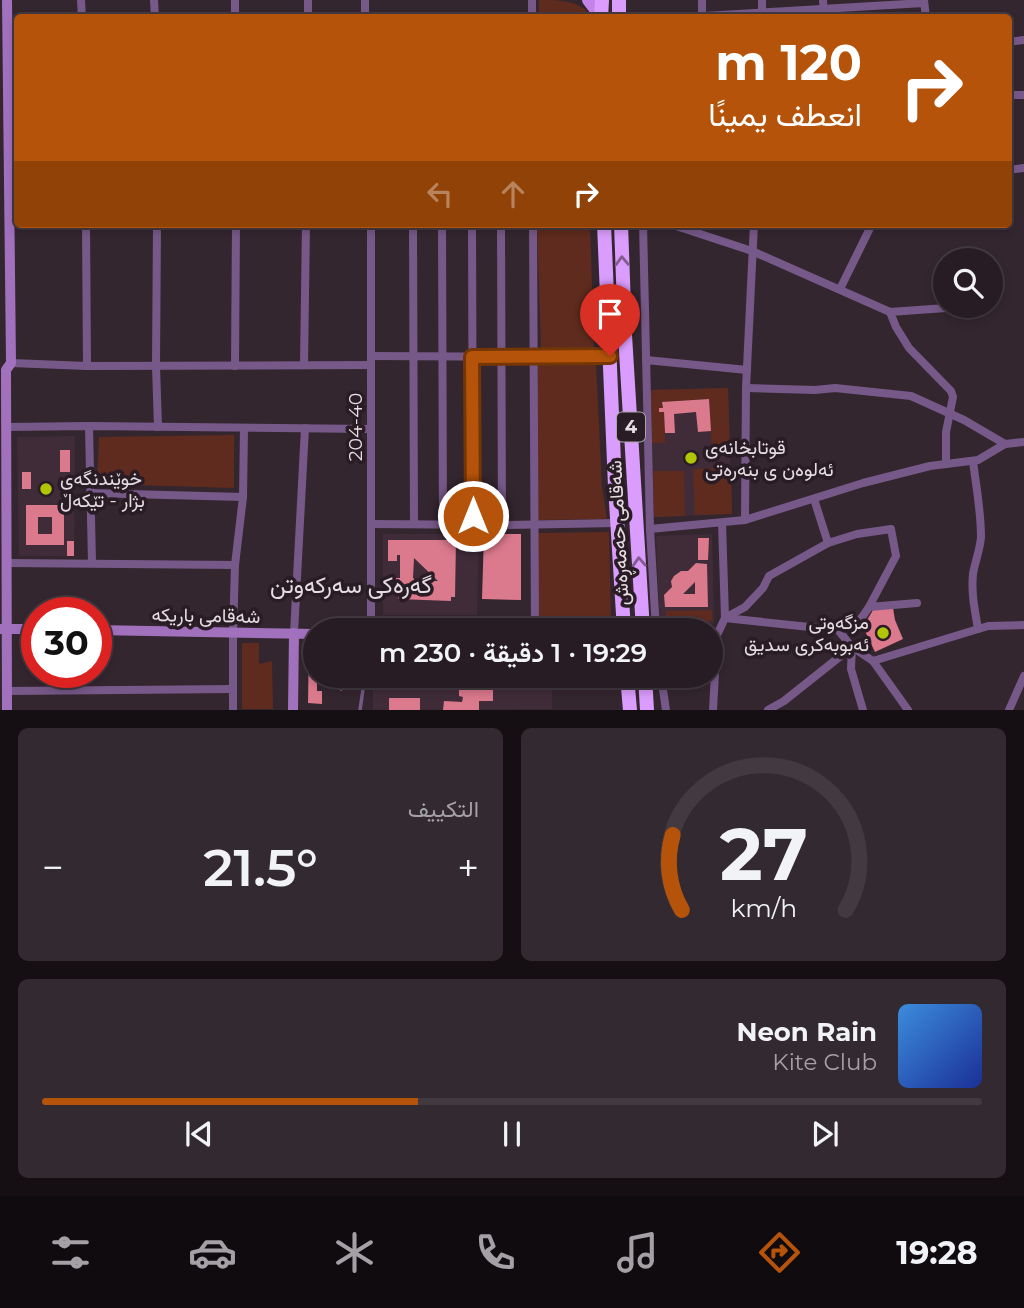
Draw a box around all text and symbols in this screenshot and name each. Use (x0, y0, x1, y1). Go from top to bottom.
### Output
text: 120 m (715, 33, 862, 92)
icon: right (886, 42, 977, 133)
text: انعطف يمينًا (708, 95, 862, 134)
icon: left (421, 175, 459, 213)
icon: ahead (494, 175, 532, 213)
icon: right (567, 175, 605, 213)
map controls (933, 248, 1003, 318)
button: search (933, 248, 1003, 318)
one-way arrow (614, 256, 630, 266)
pin (580, 284, 640, 356)
icon: arrive (591, 295, 629, 333)
street label: 204-40 (344, 393, 367, 461)
road number: 4 (617, 412, 645, 442)
place label: قوتابخانەی ئەلوەن ی بنەرەتی (705, 436, 834, 481)
marker: قوتابخانەی ئەلوەن ی بنەرەتی (683, 450, 699, 466)
street label: شەقامی حەمەڕەش (603, 460, 638, 606)
place label: خوێندنگەی بژار - تێکەڵ (60, 467, 145, 512)
position arrow (436, 479, 510, 553)
marker: خوێندنگەی بژار - تێکەڵ (38, 481, 54, 497)
one-way arrow (632, 556, 647, 567)
district label: گەرەکی سەرکەوتن (270, 571, 432, 600)
speed limit sign: 30 (21, 597, 112, 688)
street label: شەقامی باریکە (151, 603, 261, 628)
place label: مزگەوتی ئەبوبەکری سدیق (744, 611, 869, 656)
marker: مزگەوتی ئەبوبەکری سدیق (875, 625, 891, 641)
text: 19:29 · 1 دقيقة · 230 m (379, 637, 647, 669)
text: التكييف (408, 795, 479, 823)
text: 27 (719, 811, 808, 899)
text: 21.5° (203, 836, 318, 899)
text: − (42, 844, 64, 891)
text: + (457, 844, 479, 891)
text: km/h (730, 893, 797, 923)
text: Neon Rain (736, 1016, 877, 1048)
text: Kite Club (772, 1048, 877, 1076)
icon: previous (180, 1115, 218, 1153)
icon: pause (493, 1115, 531, 1153)
icon: next (806, 1115, 844, 1153)
icon: filters (46, 1228, 95, 1277)
icon: car (188, 1228, 237, 1277)
icon: climate (330, 1228, 379, 1277)
icon: phone (471, 1228, 520, 1277)
icon: music (613, 1228, 662, 1277)
icon: directions (755, 1228, 804, 1277)
text: 19:28 (896, 1233, 978, 1272)

